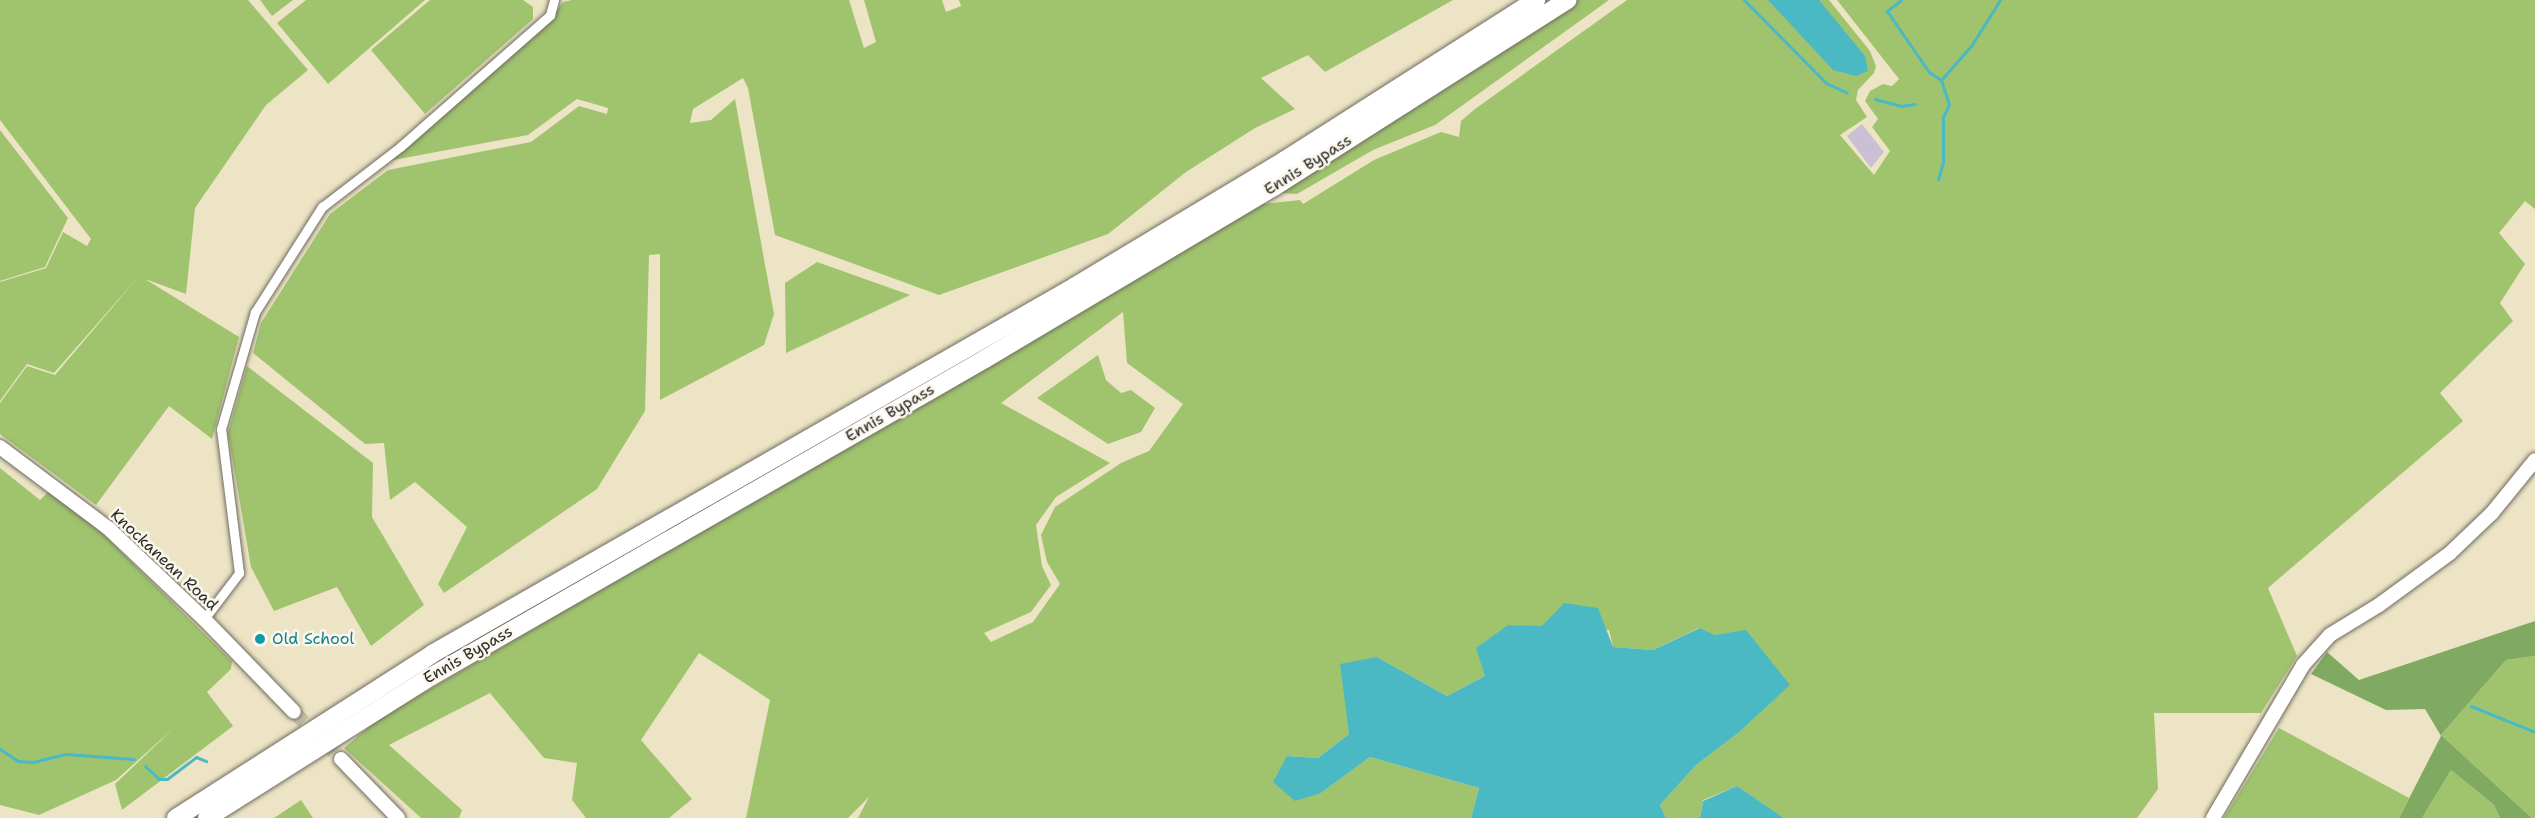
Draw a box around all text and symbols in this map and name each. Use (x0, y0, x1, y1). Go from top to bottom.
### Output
street label: Ennis Bypass (1261, 130, 1355, 200)
street label: Ennis Bypass (842, 380, 938, 446)
street label: Knockanean Road (106, 505, 222, 615)
street label: Ennis Bypass (420, 622, 516, 688)
place label: Old School (272, 629, 354, 649)
marker: Old School (253, 632, 267, 646)

